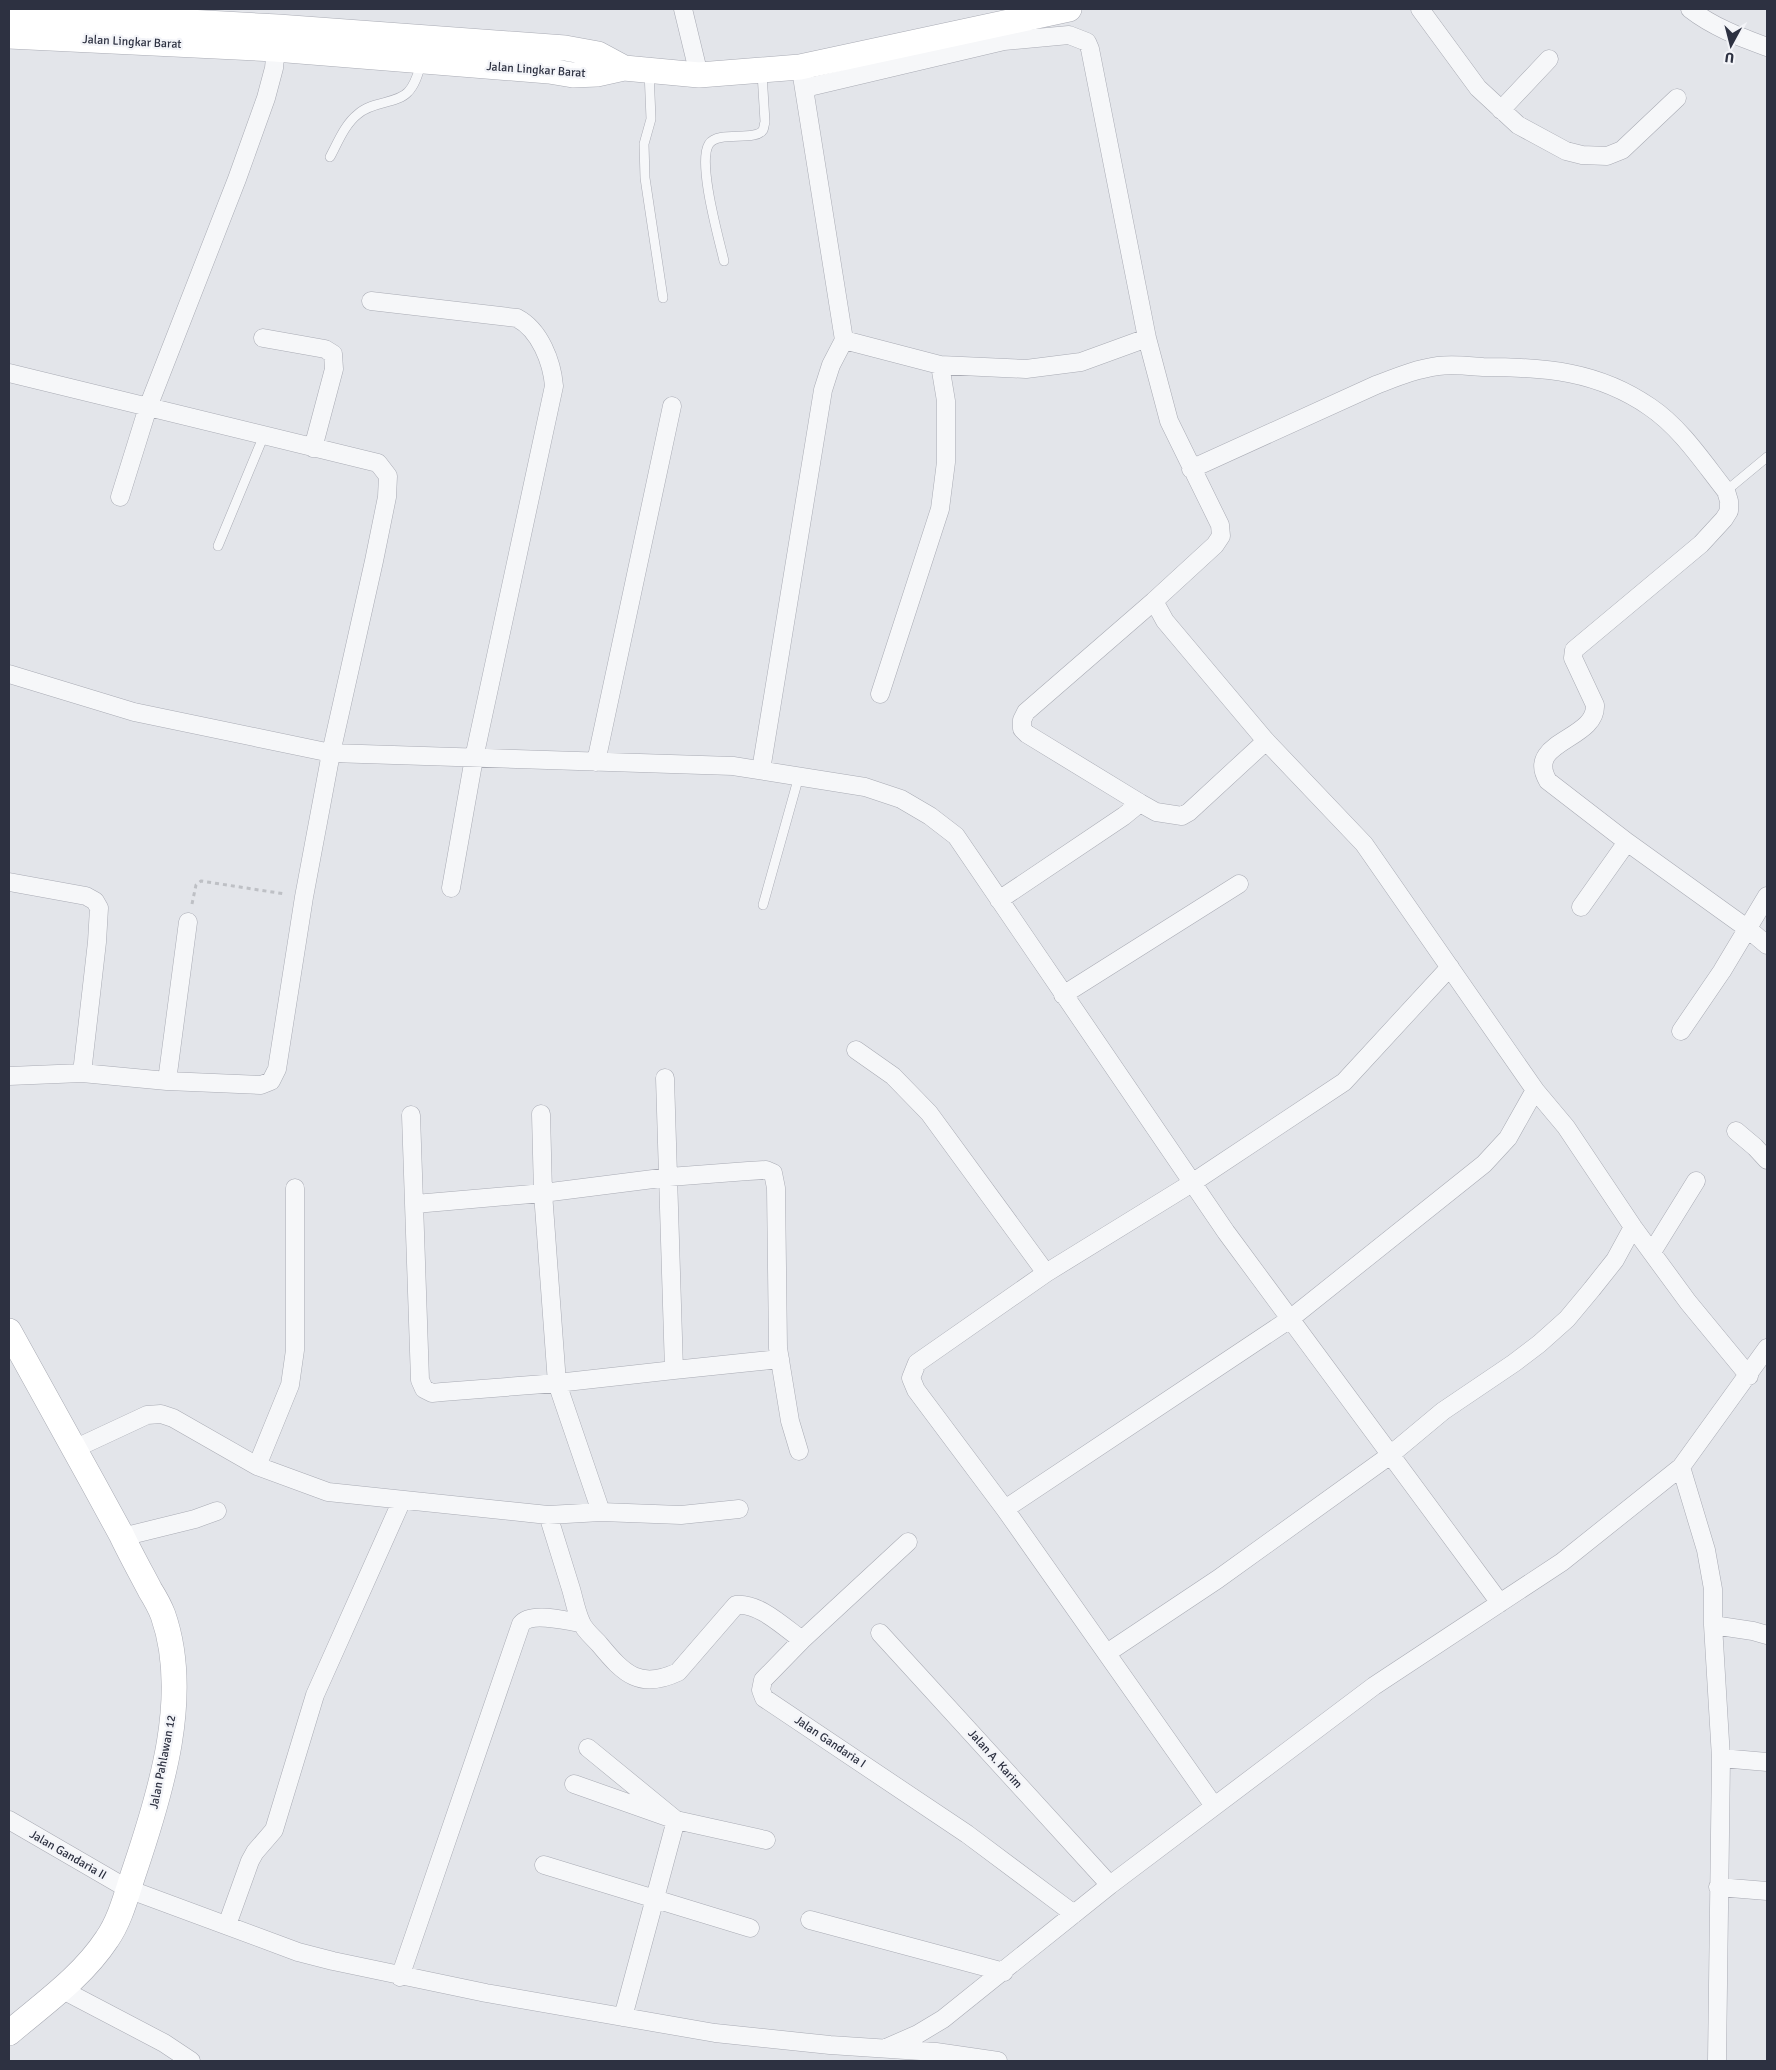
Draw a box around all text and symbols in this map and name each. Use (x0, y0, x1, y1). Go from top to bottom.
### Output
north arrow (1706, 20, 1756, 70)
street label: Jalan Lingkar Barat (82, 32, 182, 52)
text: U (1724, 48, 1735, 66)
street label: Jalan Lingkar Barat (486, 59, 586, 81)
street label: Jalan Gandaria I (791, 1713, 869, 1771)
street label: Jalan Pahlawan 12 (147, 1714, 179, 1810)
street label: Jalan A. Karim (965, 1726, 1025, 1792)
street label: Jalan Gandaria II (27, 1827, 109, 1883)

